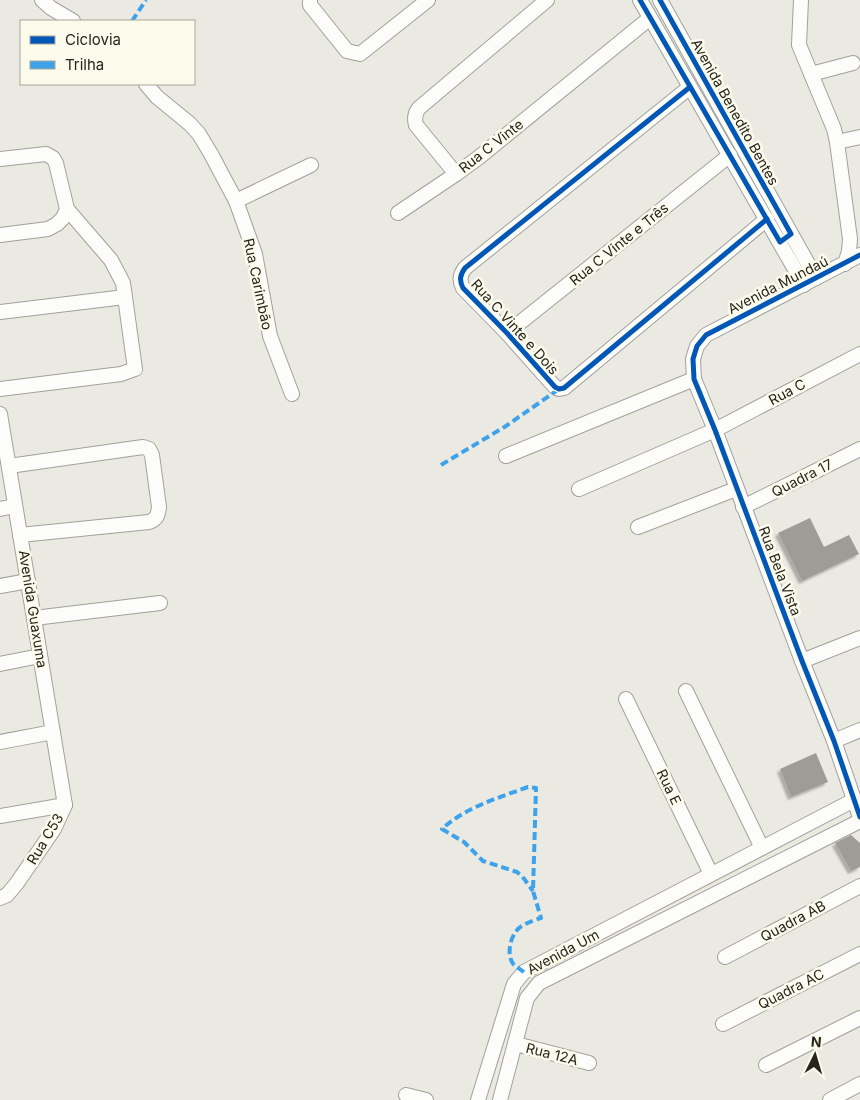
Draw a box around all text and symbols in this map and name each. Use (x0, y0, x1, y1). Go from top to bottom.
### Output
legend (20, 20, 195, 85)
text: Ciclovia (65, 30, 121, 49)
street label: Avenida Benedito Bentes (688, 36, 783, 188)
text: Trilha (65, 55, 104, 74)
street label: Rua C Vinte (455, 115, 526, 176)
street label: Rua C Vinte e Três (566, 199, 671, 289)
street label: Rua Carimbão (240, 236, 277, 331)
street label: Avenida Mundaú (725, 252, 831, 317)
street label: Rua C Vinte e Dois (468, 275, 563, 378)
street label: Rua C (765, 375, 808, 408)
street label: Quadra 17 (768, 455, 835, 500)
street label: Rua Bela Vista (756, 524, 805, 618)
street label: Avenida Guaxuma (16, 549, 51, 669)
street label: Rua E (654, 766, 685, 807)
street label: Rua C53 (23, 810, 66, 867)
street label: Quadra AB (757, 896, 828, 945)
street label: Avenida Um (524, 925, 602, 978)
street label: Quadra AC (755, 965, 827, 1012)
north arrow (790, 1030, 840, 1080)
text: N (810, 1033, 822, 1050)
street label: Rua 12A (524, 1039, 580, 1068)

